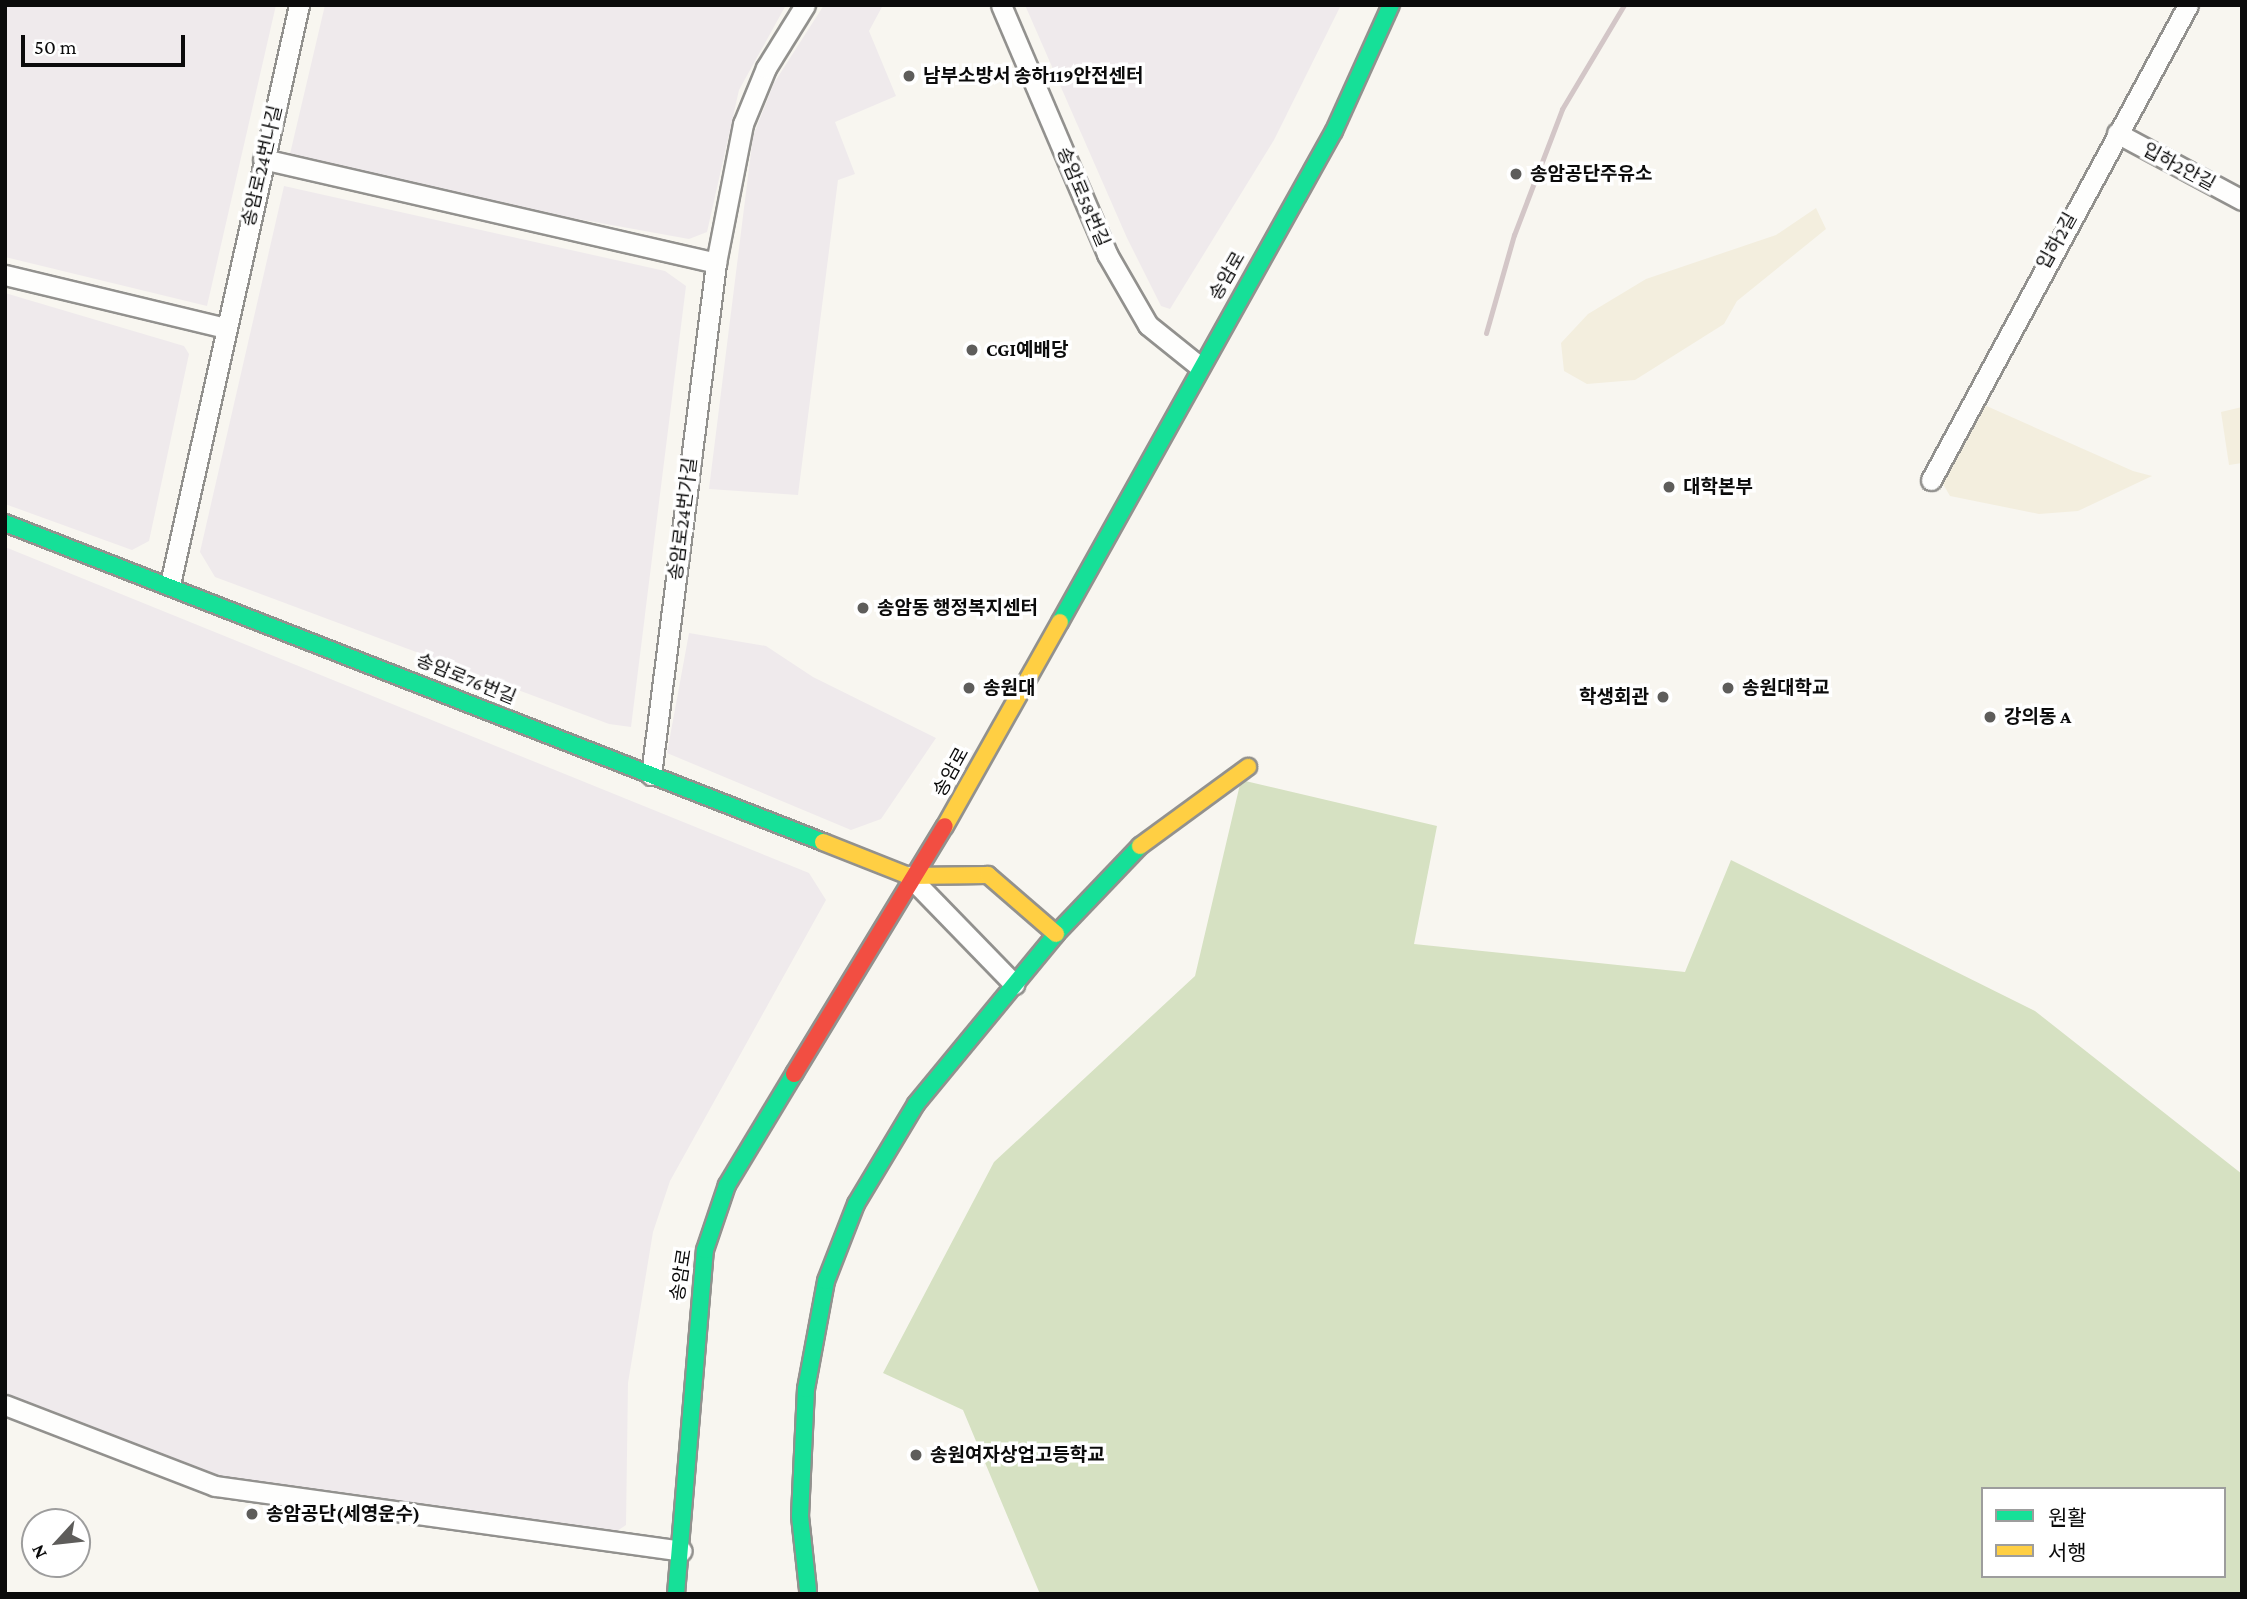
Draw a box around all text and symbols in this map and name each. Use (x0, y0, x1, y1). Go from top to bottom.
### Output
scale bar (24, 21, 189, 65)
text: 50 m (34, 35, 77, 59)
place label: 남부소방서 송하119안전센터 (923, 65, 1144, 87)
marker: 남부소방서 송하119안전센터 (901, 68, 917, 84)
street label: 송암로24번나길 (237, 103, 287, 229)
street label: 입하2안길 (2139, 138, 2219, 196)
street label: 송암로58번길 (1052, 143, 1114, 251)
place label: 송암공단주유소 (1530, 163, 1652, 185)
marker: 송암공단주유소 (1508, 166, 1524, 182)
street label: 입하2길 (2032, 209, 2082, 273)
street label: 송암로 (1204, 248, 1250, 304)
place label: CGI예배당 (986, 339, 1068, 361)
marker: CGI예배당 (964, 342, 980, 358)
street label: 송암로24번가길 (664, 456, 702, 582)
place label: 대학본부 (1683, 476, 1753, 498)
marker: 대학본부 (1661, 479, 1677, 495)
place label: 송암동 행정복지센터 (877, 597, 1038, 619)
marker: 송암동 행정복지센터 (855, 600, 871, 616)
street label: 송암로76번길 (413, 649, 519, 709)
place label: 송원대 (983, 677, 1035, 699)
place label: 송원대학교 (1742, 677, 1829, 699)
marker: 송원대 (961, 680, 977, 696)
marker: 송원대학교 (1720, 680, 1736, 696)
place label: 학생회관 (1579, 686, 1649, 708)
marker: 학생회관 (1655, 689, 1671, 705)
place label: 강의동 A (2004, 706, 2071, 728)
marker: 강의동 A (1982, 709, 1998, 725)
street label: 송암로 (928, 744, 974, 800)
street label: 송암로 (666, 1247, 696, 1303)
place label: 송원여자상업고등학교 (930, 1444, 1105, 1466)
marker: 송원여자상업고등학교 (908, 1447, 924, 1463)
legend (1981, 1487, 2226, 1578)
place label: 송암공단(세영운수) (266, 1503, 420, 1525)
marker: 송암공단(세영운수) (244, 1506, 260, 1522)
text: 원활 (2048, 1506, 2087, 1530)
north arrow (21, 1508, 91, 1578)
text: N (26, 1541, 51, 1562)
text: 서행 (2048, 1541, 2087, 1565)

